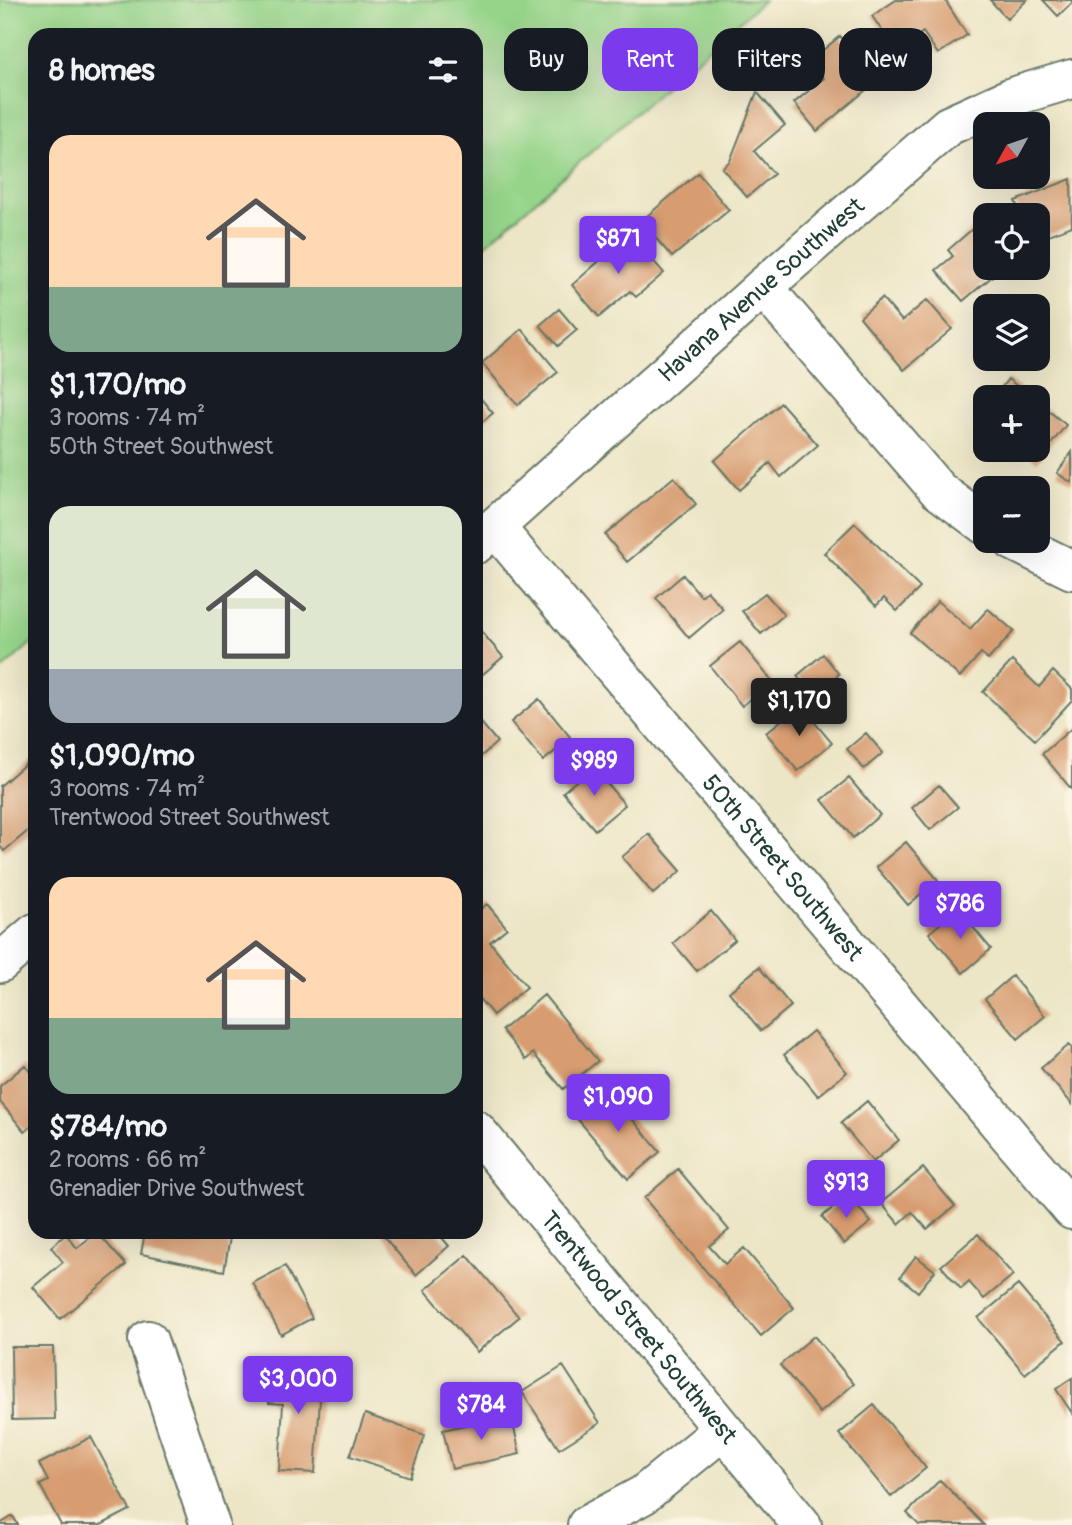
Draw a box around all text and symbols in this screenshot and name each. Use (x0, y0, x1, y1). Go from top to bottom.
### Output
chip: Buy (504, 28, 588, 91)
chip: Rent (602, 28, 698, 91)
chip: Filters (712, 28, 825, 91)
chip: New (839, 28, 932, 91)
icon: filters (424, 51, 462, 89)
text: 8 homes (49, 52, 155, 89)
north arrow (973, 112, 1050, 189)
map controls (973, 112, 1050, 553)
icon: home (193, 180, 319, 306)
street label: Havana Avenue Southwest (652, 191, 870, 388)
button: locate (973, 203, 1050, 280)
pin: $871 (577, 216, 659, 276)
text: $871 (595, 224, 641, 253)
button: layers (973, 294, 1050, 371)
text: $1,170/mo (49, 366, 186, 403)
button: + (973, 385, 1050, 462)
text: 3 rooms · 74 m² (49, 403, 205, 432)
text: 50th Street Southwest (49, 432, 273, 461)
button: − (973, 476, 1050, 553)
icon: home (193, 551, 319, 677)
pin: $1,170 (742, 678, 856, 738)
text: $1,170 (767, 686, 831, 715)
text: $1,090/mo (49, 737, 195, 774)
pin: $989 (553, 738, 635, 798)
text: $989 (570, 746, 618, 775)
street label: 50th Street Southwest (696, 769, 870, 967)
text: 3 rooms · 74 m² (49, 774, 205, 803)
text: Trentwood Street Southwest (49, 803, 329, 832)
pin: $786 (919, 881, 1001, 941)
text: $786 (935, 889, 985, 918)
icon: home (193, 922, 319, 1048)
pin: $1,090 (561, 1074, 675, 1134)
text: $1,090 (583, 1082, 653, 1111)
text: $784/mo (49, 1108, 167, 1145)
text: 2 rooms · 66 m² (49, 1145, 206, 1174)
pin: $913 (805, 1160, 887, 1220)
text: $913 (823, 1168, 869, 1197)
text: Grenadier Drive Southwest (49, 1174, 304, 1203)
street label: Trentwood Street Southwest (535, 1205, 744, 1450)
pin: $3,000 (241, 1356, 355, 1416)
text: $3,000 (259, 1364, 337, 1393)
pin: $784 (440, 1382, 522, 1442)
text: $784 (456, 1390, 506, 1419)

